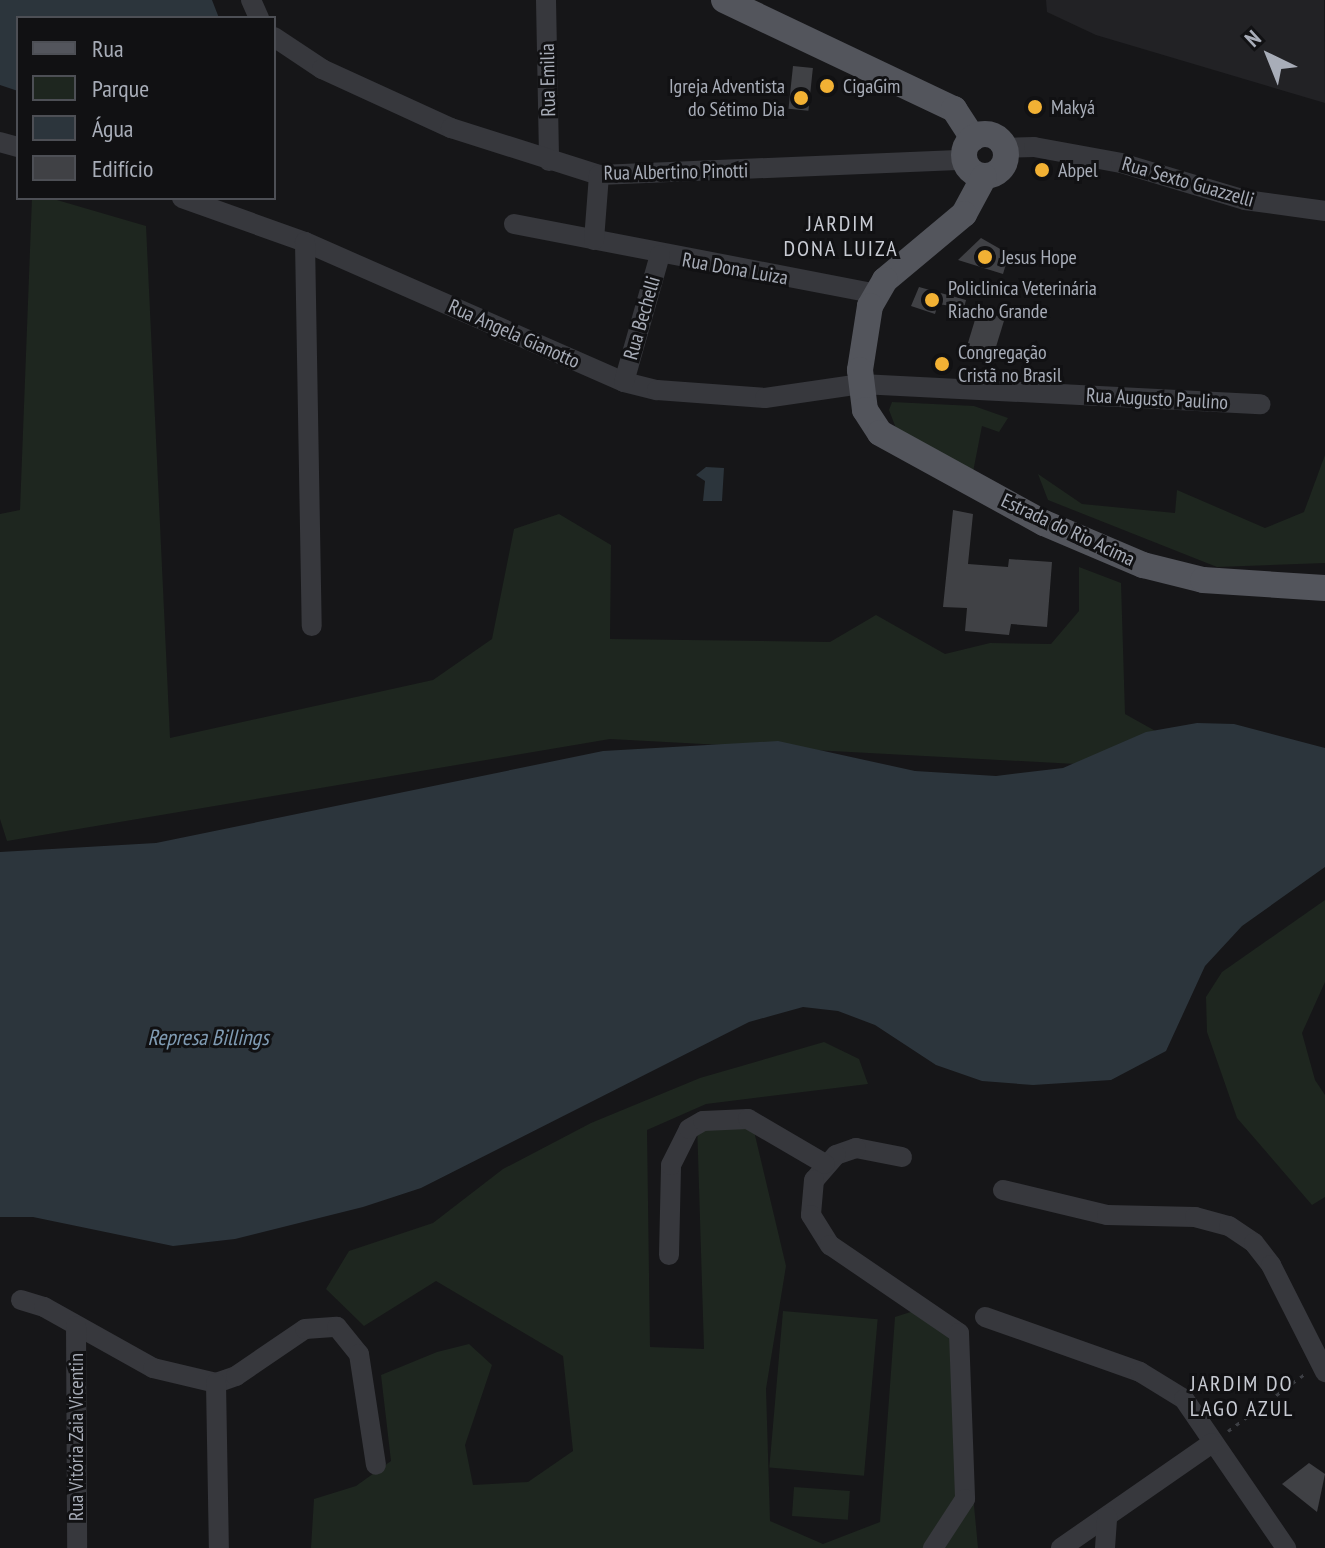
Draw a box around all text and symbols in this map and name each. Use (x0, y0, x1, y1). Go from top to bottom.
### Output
legend (16, 16, 276, 200)
north arrow (1229, 16, 1309, 96)
text: N (1239, 24, 1267, 53)
text: Rua (92, 33, 124, 64)
street label: Rua Emilia (535, 43, 561, 117)
text: Parque (92, 73, 149, 104)
place label: Igreja Adventista do Sétimo Dia (668, 74, 785, 121)
place label: CigaGim (843, 74, 900, 98)
marker: CigaGim (818, 77, 836, 95)
marker: Igreja Adventista do Sétimo Dia (792, 89, 810, 107)
place label: Makyá (1051, 95, 1095, 119)
marker: Makyá (1026, 98, 1044, 116)
text: Água (92, 113, 133, 144)
street label: Rua Sexto Guazzelli (1119, 152, 1257, 212)
text: Edifício (92, 153, 153, 184)
place label: Abpel (1058, 158, 1098, 182)
street label: Rua Albertino Pinotti (603, 159, 749, 185)
marker: Abpel (1033, 161, 1051, 179)
district label: JARDIM DONA LUIZA (783, 210, 899, 262)
place label: Jesus Hope (1001, 245, 1077, 269)
street label: Rua Dona Luiza (680, 248, 790, 290)
marker: Jesus Hope (976, 248, 994, 266)
street label: Rua Bechelli (619, 273, 665, 363)
place label: Policlinica Veterinária Riacho Grande (948, 276, 1097, 323)
marker: Policlinica Veterinária Riacho Grande (923, 291, 941, 309)
street label: Rua Angela Gianotto (444, 294, 584, 374)
place label: Congregação Cristã no Brasil (958, 340, 1062, 387)
marker: Congregação Cristã no Brasil (933, 355, 951, 373)
street label: Rua Augusto Paulino (1085, 383, 1229, 415)
street label: Estrada do Rio Acima (997, 488, 1139, 572)
water label: Represa Billings (147, 1025, 269, 1051)
street label: Rua Vitória Zaia Vicentin (64, 1352, 88, 1522)
district label: JARDIM DO LAGO AZUL (1189, 1370, 1295, 1422)

